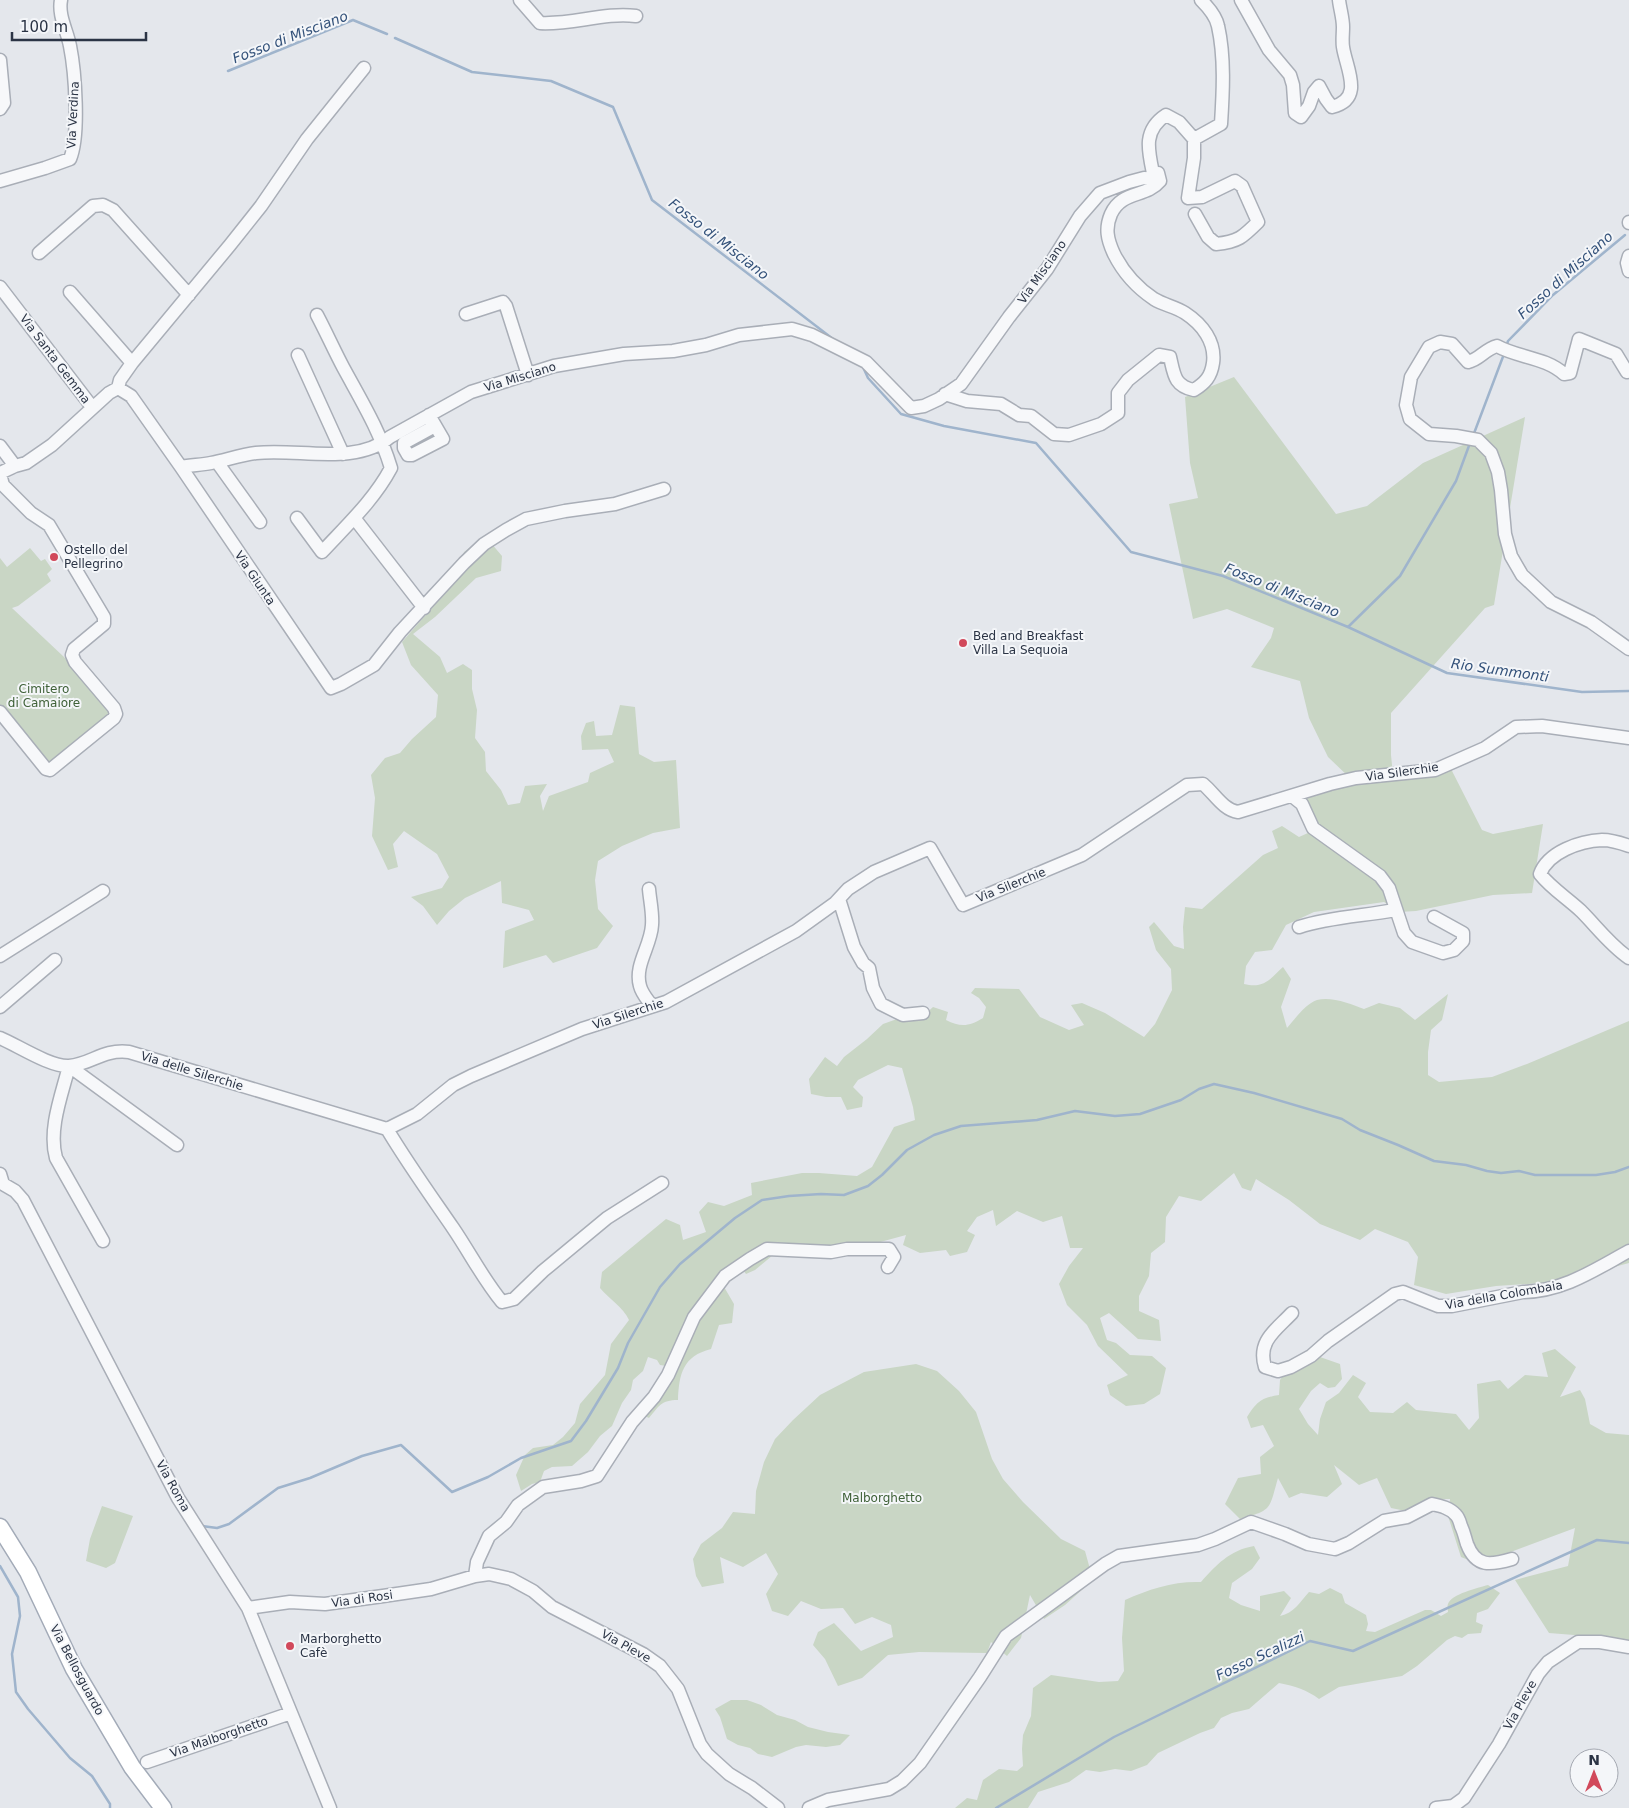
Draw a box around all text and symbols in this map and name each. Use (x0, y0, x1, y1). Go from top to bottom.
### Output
water label: Fosso di Misciano (230, 8, 350, 66)
scale bar (12, 10, 146, 42)
text: 100 m (20, 18, 68, 36)
street label: Via Verdina (64, 81, 82, 149)
water label: Fosso di Misciano (666, 195, 772, 283)
water label: Fosso di Misciano (1514, 228, 1616, 322)
street label: Via Misciano (1015, 237, 1069, 307)
street label: Via Santa Gemma (17, 312, 93, 406)
street label: Via Misciano (482, 359, 558, 395)
place label: Ostello del Pellegrino (64, 543, 128, 571)
street label: Via Giunta (232, 548, 278, 608)
marker: Ostello del Pellegrino (48, 551, 60, 563)
water label: Fosso di Misciano (1222, 560, 1342, 620)
place label: Bed and Breakfast Villa La Sequoia (973, 629, 1084, 657)
marker: Bed and Breakfast Villa La Sequoia (957, 637, 969, 649)
water label: Rio Summonti (1450, 655, 1550, 685)
park label: Cimitero di Camaiore (8, 682, 80, 710)
street label: Via Silerchie (1365, 760, 1439, 784)
street label: Via Silerchie (974, 865, 1048, 905)
street label: Via Silerchie (591, 996, 665, 1032)
street label: Via delle Silerchie (139, 1049, 245, 1093)
street label: Via della Colombaia (1444, 1278, 1564, 1312)
street label: Via Roma (153, 1458, 193, 1514)
park label: Malborghetto (842, 1491, 922, 1505)
street label: Via di Rosi (330, 1588, 394, 1610)
street label: Via Bellosguardo (47, 1622, 107, 1718)
street label: Via Pieve (599, 1627, 653, 1665)
water label: Fosso Scalizzi (1213, 1628, 1307, 1683)
place label: Marborghetto Cafè (300, 1632, 382, 1660)
marker: Marborghetto Cafè (284, 1640, 296, 1652)
street label: Via Pieve (1501, 1678, 1539, 1732)
street label: Via Malborghetto (168, 1714, 270, 1760)
north arrow (1569, 1748, 1619, 1798)
text: N (1588, 1752, 1600, 1768)

